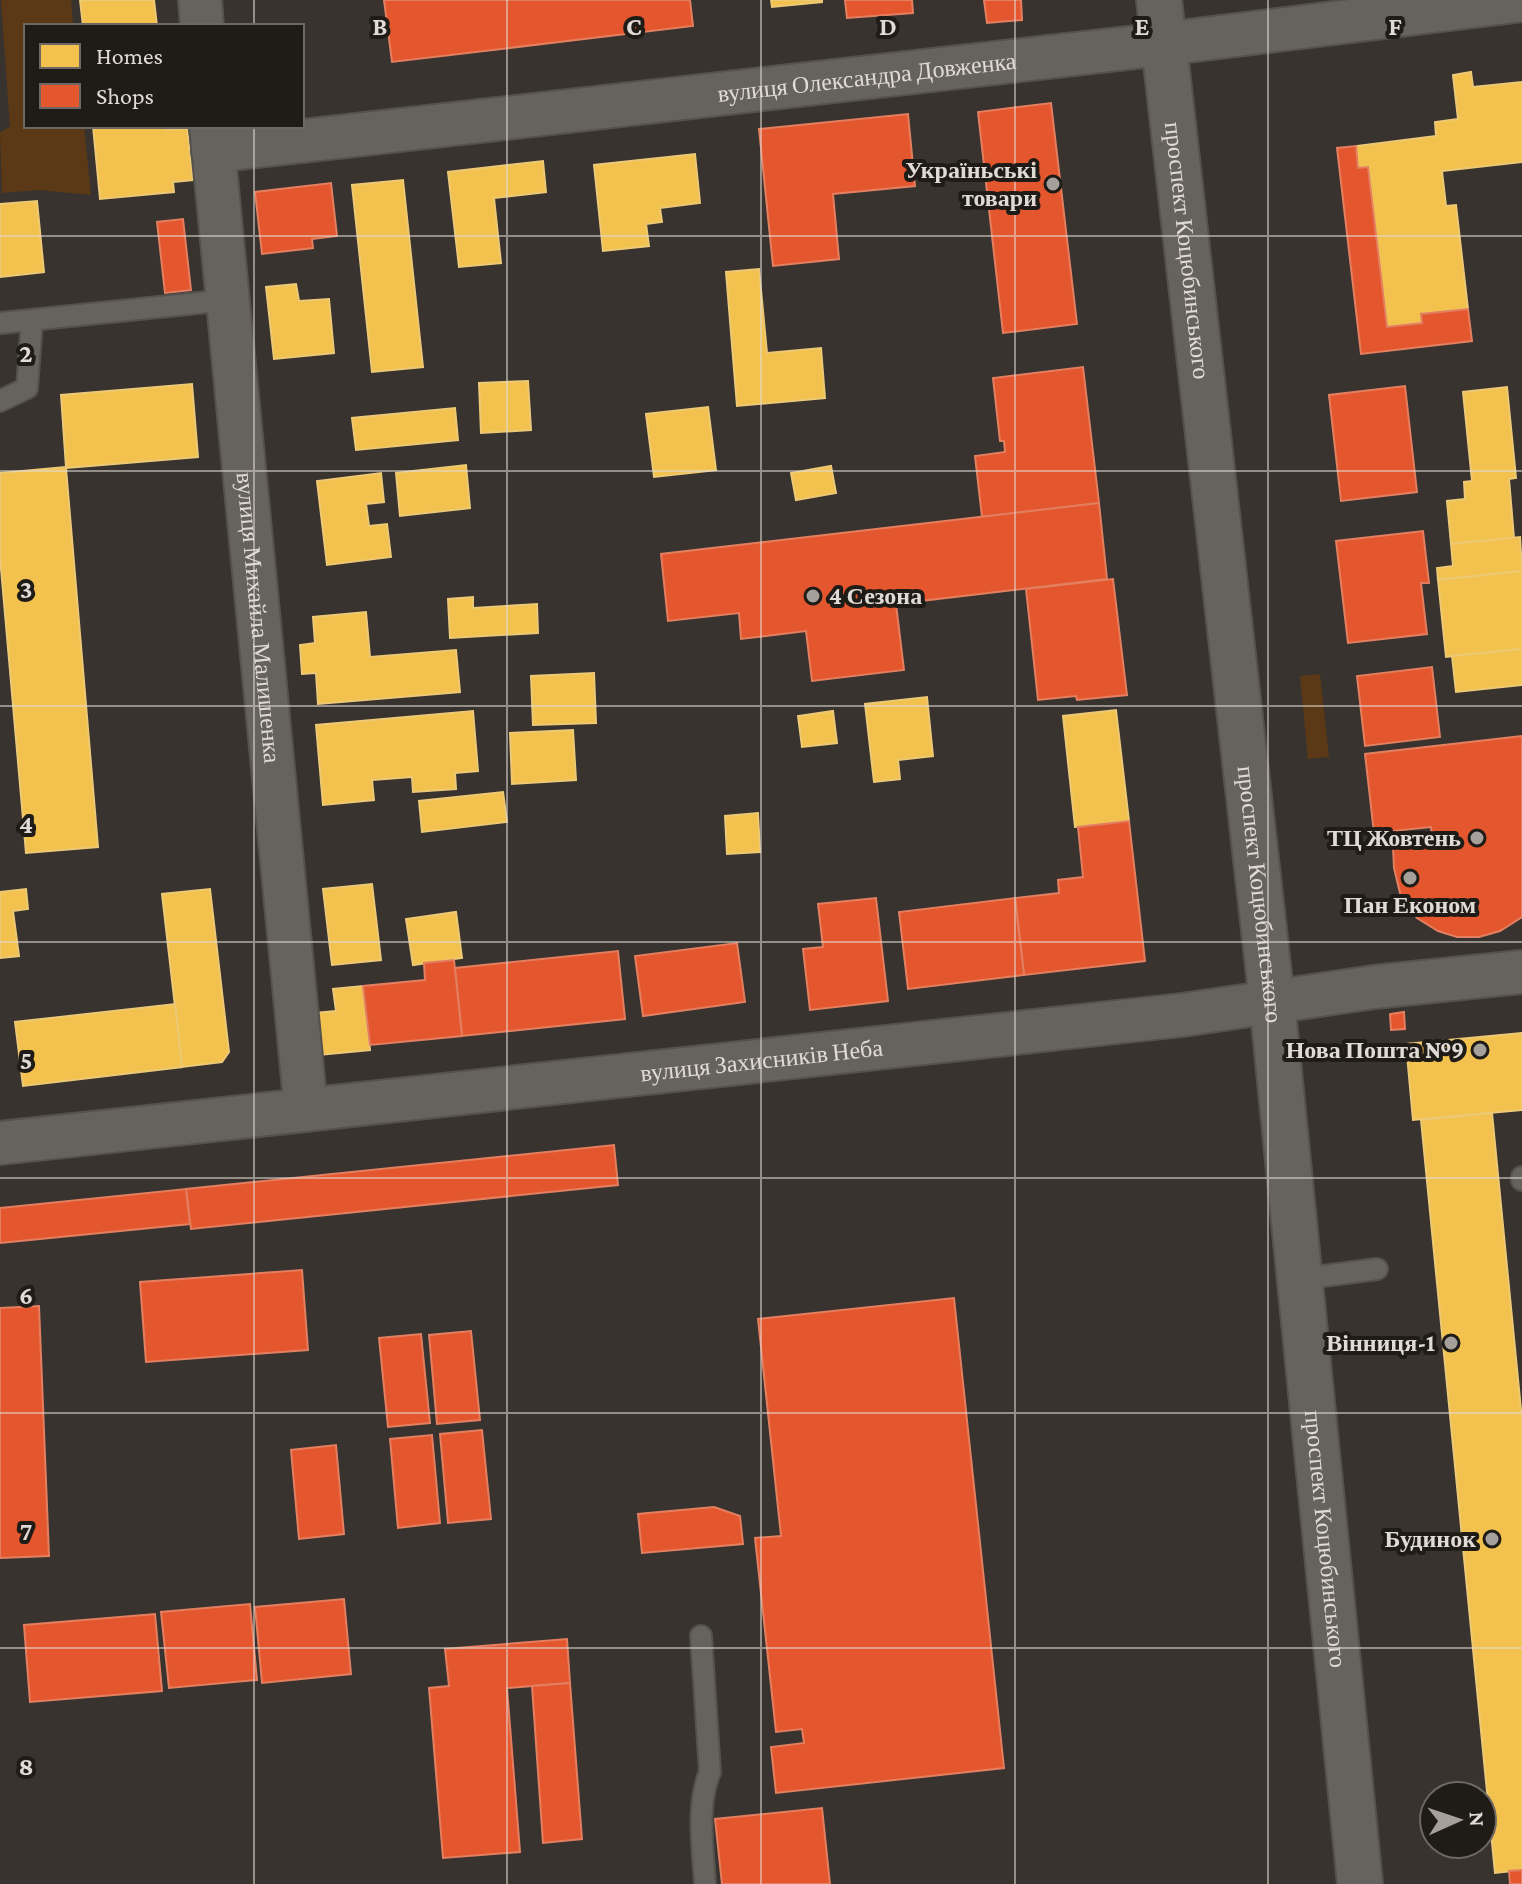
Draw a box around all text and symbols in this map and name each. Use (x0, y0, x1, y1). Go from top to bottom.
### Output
text: B (372, 12, 388, 41)
text: C (626, 12, 642, 41)
text: D (879, 12, 897, 41)
text: E (1135, 12, 1150, 41)
text: F (1388, 12, 1402, 41)
legend (24, 24, 304, 128)
text: Homes (96, 42, 163, 69)
street label: вулиця Олександра Довженка (716, 47, 1018, 107)
text: Shops (96, 82, 154, 109)
street label: проспект Коцюбинського (1160, 120, 1216, 380)
place label: Україньські товари (905, 156, 1037, 211)
marker: Україньські товари (1044, 175, 1062, 193)
text: 2 (19, 339, 33, 368)
street label: вулиця Михайла Малишенка (231, 471, 286, 765)
text: 3 (20, 575, 32, 604)
place label: 4 Сезона (829, 582, 922, 609)
marker: 4 Сезона (804, 587, 822, 605)
street label: проспект Коцюбинського (1233, 764, 1288, 1024)
text: 4 (19, 810, 33, 839)
place label: ТЦ Жовтень (1327, 824, 1461, 851)
marker: ТЦ Жовтень (1468, 829, 1486, 847)
marker: Пан Економ (1401, 869, 1419, 887)
place label: Пан Економ (1344, 891, 1476, 918)
street label: вулиця Захисників Неба (639, 1033, 884, 1087)
place label: Нова Пошта №9 (1286, 1036, 1464, 1063)
marker: Нова Пошта №9 (1471, 1041, 1489, 1059)
text: 5 (20, 1046, 32, 1075)
text: 6 (19, 1281, 33, 1310)
place label: Вінниця-1 (1326, 1329, 1435, 1356)
marker: Вінниця-1 (1442, 1334, 1460, 1352)
street label: проспект Коцюбинського (1300, 1409, 1352, 1669)
text: 7 (20, 1517, 32, 1546)
place label: Будинок (1385, 1525, 1476, 1552)
marker: Будинок (1483, 1530, 1501, 1548)
text: 8 (18, 1752, 34, 1781)
north arrow (1418, 1780, 1498, 1860)
text: N (1465, 1811, 1490, 1827)

